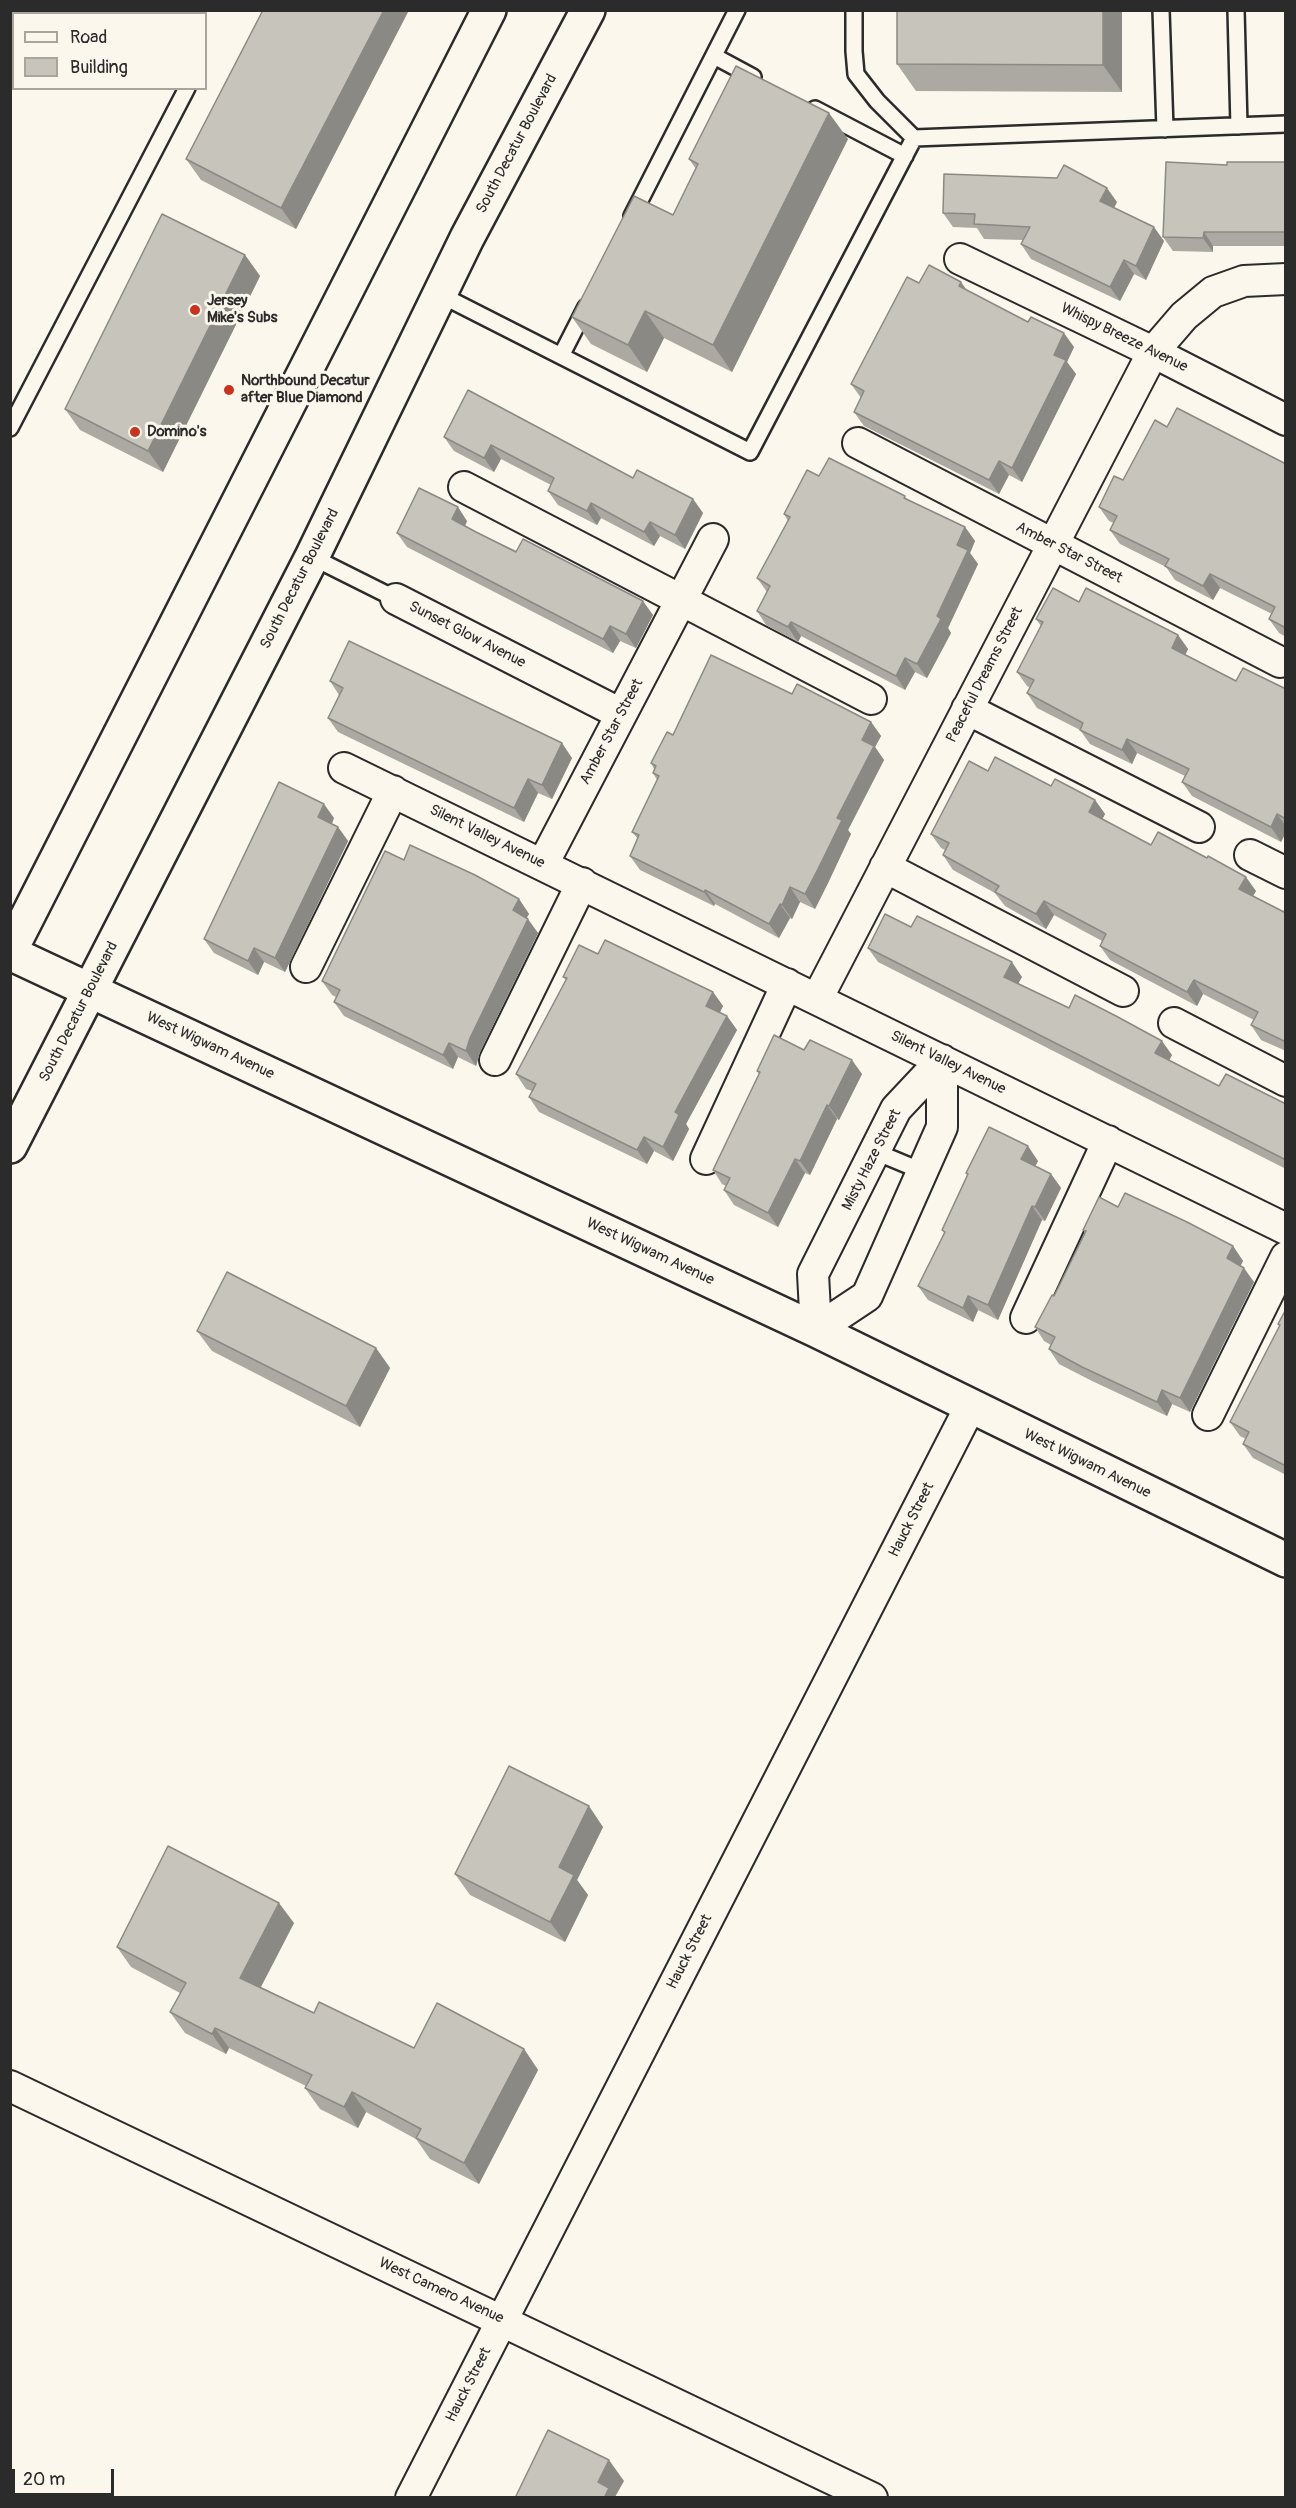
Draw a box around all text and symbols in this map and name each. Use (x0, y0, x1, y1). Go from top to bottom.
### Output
legend (12, 12, 207, 90)
text: Road (70, 26, 107, 49)
text: Building (70, 56, 128, 79)
street label: South Decatur Boulevard (473, 71, 561, 217)
place label: Jersey Mike's Subs (207, 292, 277, 327)
street label: Whispy Breeze Avenue (1058, 299, 1190, 377)
marker: Jersey Mike's Subs (188, 303, 202, 317)
place label: Northbound Decatur after Blue Diamond (241, 372, 370, 407)
marker: Northbound Decatur after Blue Diamond (222, 383, 236, 397)
place label: Domino's (147, 423, 206, 441)
marker: Domino's (128, 425, 142, 439)
street label: South Decatur Boulevard (257, 506, 343, 652)
street label: Amber Star Street (1013, 518, 1125, 588)
street label: Sunset Glow Avenue (406, 598, 528, 672)
street label: Peaceful Dreams Street (943, 604, 1027, 746)
street label: Amber Star Street (577, 676, 647, 788)
street label: Silent Valley Avenue (426, 801, 548, 873)
street label: South Decatur Boulevard (36, 939, 122, 1085)
street label: West Wigwam Avenue (143, 1008, 277, 1084)
street label: Silent Valley Avenue (887, 1027, 1009, 1099)
street label: Misty Haze Street (839, 1106, 905, 1214)
street label: West Wigwam Avenue (583, 1214, 717, 1290)
street label: West Wigwam Avenue (1021, 1425, 1153, 1503)
street label: Hauck Street (885, 1480, 939, 1560)
street label: Hauck Street (663, 1912, 717, 1992)
street label: West Camero Avenue (376, 2254, 506, 2328)
street label: Hauck Street (442, 2345, 496, 2425)
scale bar (15, 2457, 117, 2495)
text: 20 m (23, 2468, 65, 2491)

